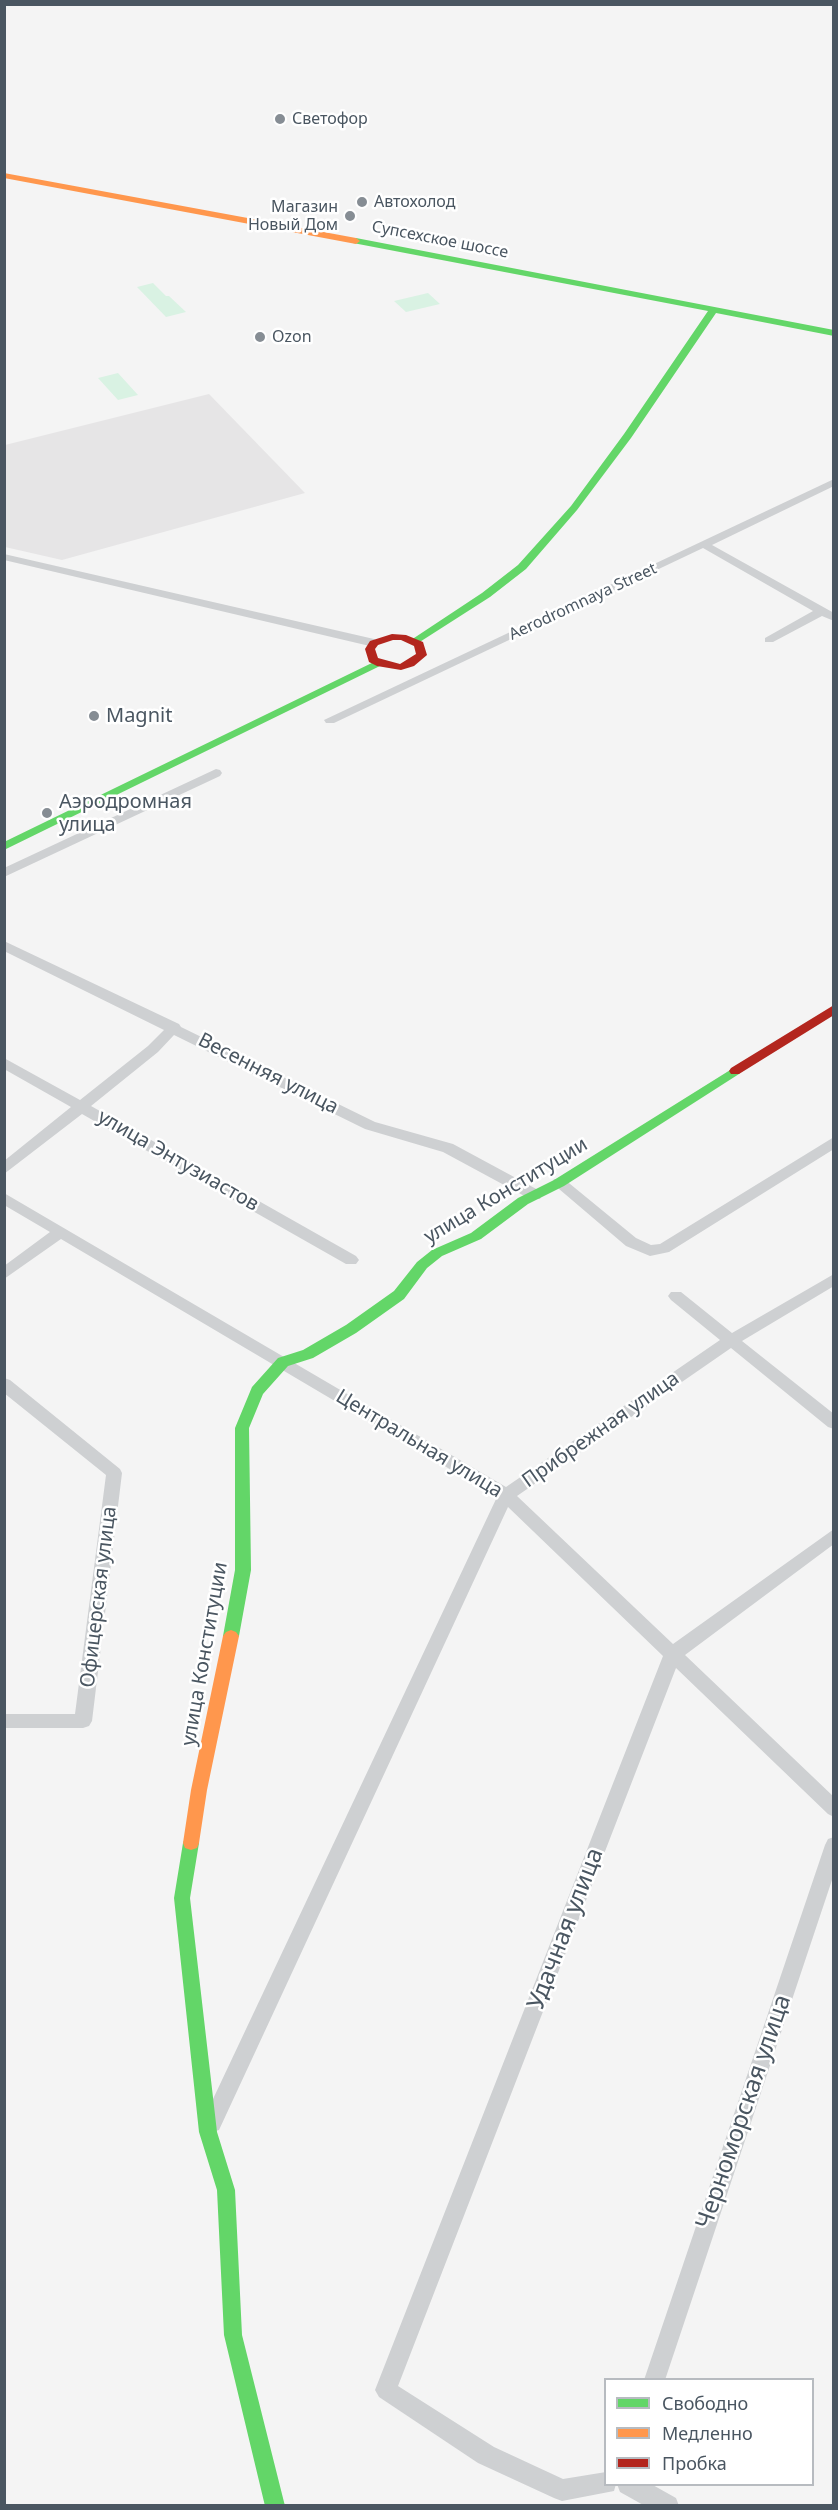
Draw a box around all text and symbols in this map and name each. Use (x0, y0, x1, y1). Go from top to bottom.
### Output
place label: Светофор (292, 109, 368, 129)
marker: Светофор (273, 112, 287, 126)
place label: Автохолод (374, 192, 455, 212)
marker: Автохолод (355, 195, 369, 209)
place label: Магазин Новый Дом (248, 197, 338, 235)
marker: Магазин Новый Дом (343, 209, 357, 223)
street label: Супсехское шоссе (370, 217, 510, 263)
place label: Ozon (272, 327, 312, 347)
marker: Ozon (253, 330, 267, 344)
street label: Aerodromnaya Street (506, 559, 660, 645)
place label: Magnit (106, 704, 172, 728)
marker: Magnit (87, 709, 101, 723)
place label: Аэродромная улица (59, 790, 192, 837)
marker: Аэродромная улица (40, 806, 54, 820)
street label: Весенняя улица (194, 1028, 342, 1120)
street label: улица Энтузиастов (93, 1105, 263, 1217)
street label: улица Конституции (420, 1133, 592, 1249)
street label: Прибрежная улица (518, 1367, 684, 1493)
street label: Центральная улица (331, 1385, 507, 1503)
street label: Офицерская улица (76, 1505, 122, 1689)
street label: улица Конституции (177, 1560, 233, 1748)
street label: Удачная улица (522, 1844, 610, 2014)
street label: Черноморская улица (690, 1991, 798, 2233)
legend (604, 2378, 814, 2486)
text: Свободно (662, 2391, 748, 2415)
text: Медленно (662, 2421, 753, 2445)
text: Пробка (662, 2451, 727, 2475)

